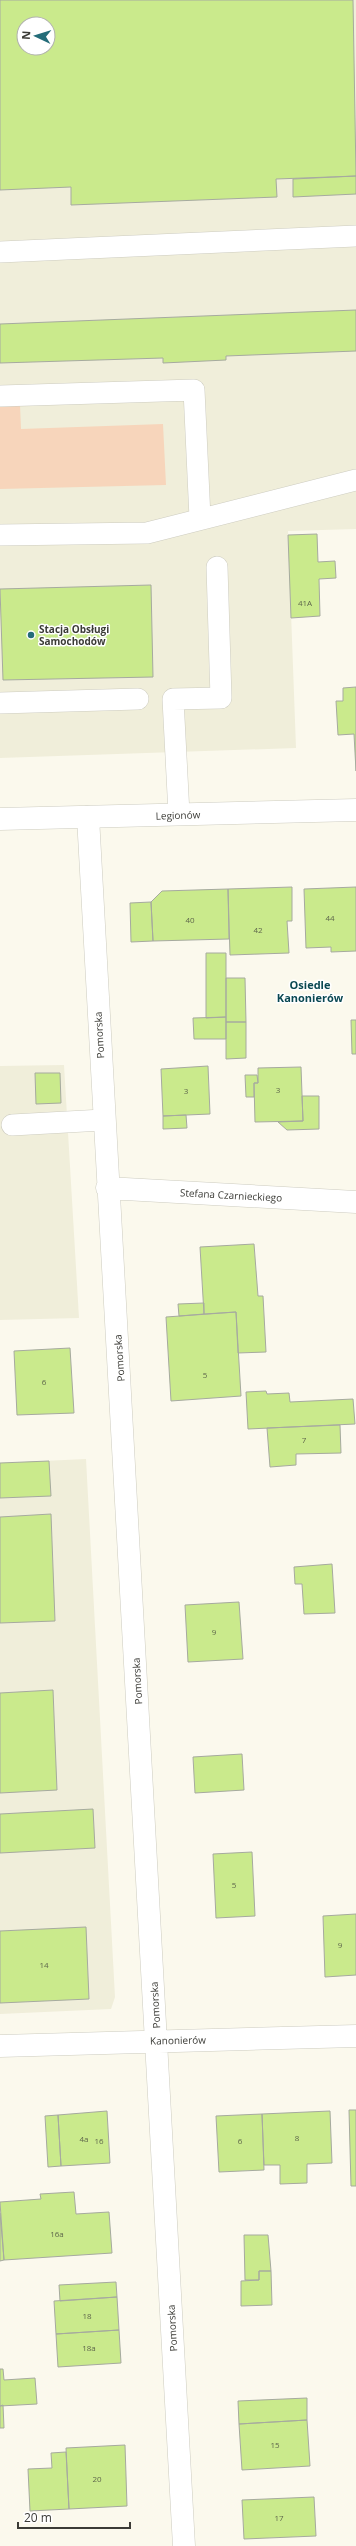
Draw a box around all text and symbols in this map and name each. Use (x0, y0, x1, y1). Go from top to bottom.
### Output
north arrow (16, 16, 56, 56)
text: N (18, 30, 33, 40)
house number: 41A (298, 597, 313, 608)
place label: Stacja Obsługi Samochodów (39, 622, 109, 648)
marker: Stacja Obsługi Samochodów (26, 630, 36, 640)
street label: Legionów (155, 807, 201, 823)
house number: 44 (325, 912, 335, 923)
house number: 40 (185, 914, 195, 925)
house number: 42 (253, 924, 263, 935)
district label: Osiedle Kanonierów (277, 977, 344, 1005)
street label: Pomorska (91, 1011, 107, 1059)
house number: 3 (276, 1084, 281, 1095)
house number: 3 (184, 1085, 189, 1096)
street label: Stefana Czarnieckiego (180, 1185, 282, 1205)
street label: Pomorska (110, 1334, 128, 1382)
house number: 5 (203, 1369, 208, 1380)
house number: 6 (42, 1376, 47, 1387)
house number: 7 (302, 1434, 307, 1445)
house number: 9 (212, 1626, 217, 1637)
street label: Pomorska (129, 1657, 145, 1705)
house number: 5 (232, 1879, 237, 1890)
house number: 9 (338, 1939, 343, 1950)
house number: 14 (39, 1959, 49, 1970)
street label: Pomorska (147, 1981, 163, 2029)
street label: Kanonierów (150, 2033, 206, 2047)
house number: 8 (295, 2132, 300, 2143)
house number: 4a (79, 2133, 89, 2144)
house number: 16 (94, 2135, 104, 2146)
house number: 6 (238, 2135, 243, 2146)
house number: 16a (50, 2228, 64, 2239)
street label: Pomorska (164, 2304, 180, 2352)
house number: 18 (82, 2310, 92, 2321)
house number: 18a (82, 2342, 96, 2353)
house number: 15 (270, 2439, 280, 2450)
house number: 20 (92, 2473, 102, 2484)
scale bar (18, 2504, 130, 2530)
text: 20 m (24, 2509, 52, 2526)
house number: 17 (274, 2512, 284, 2523)

